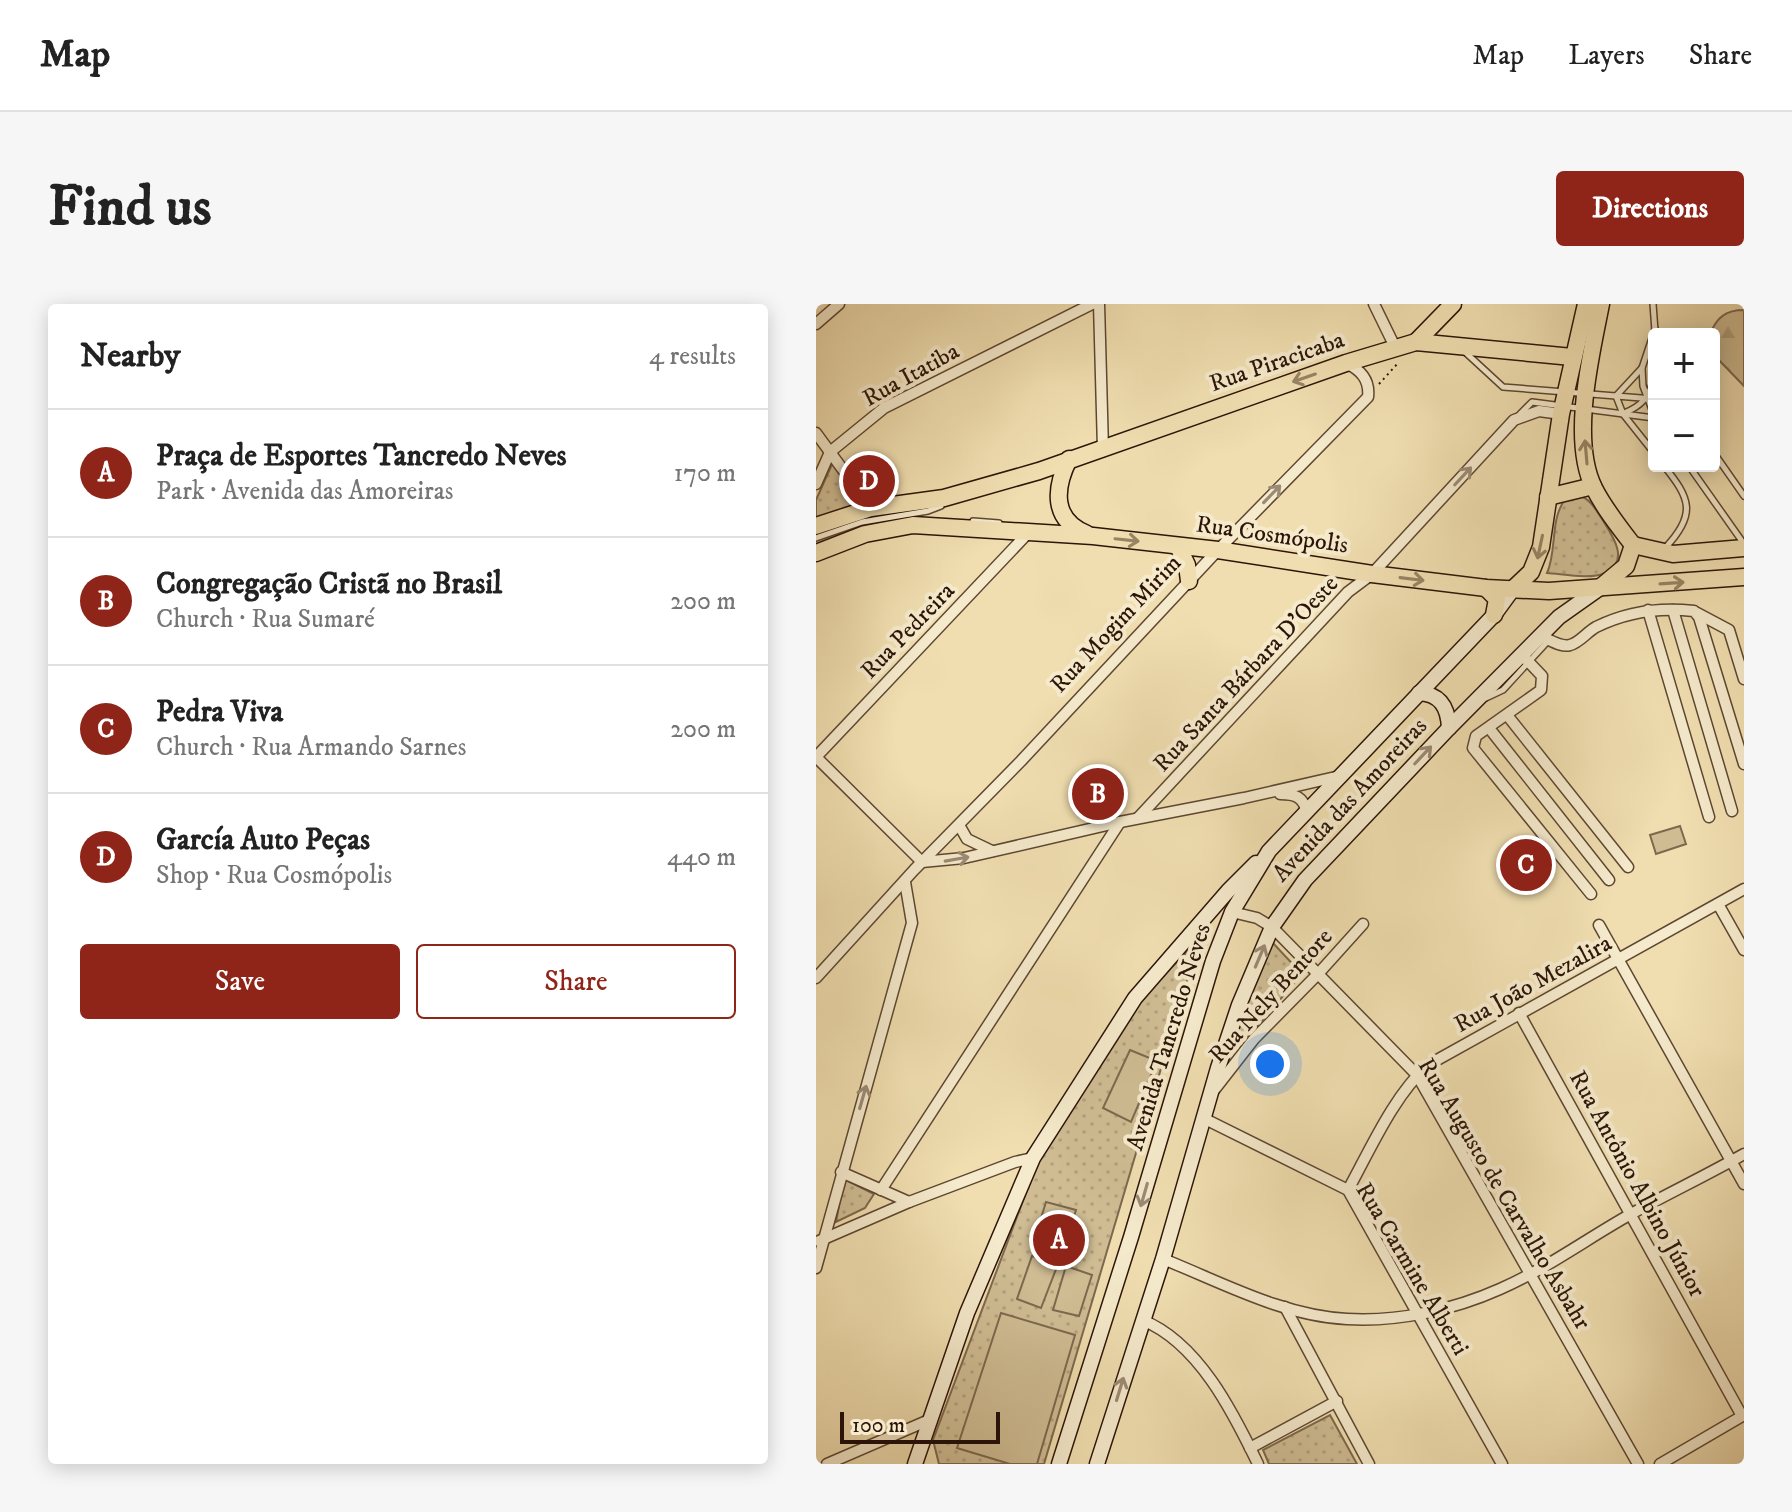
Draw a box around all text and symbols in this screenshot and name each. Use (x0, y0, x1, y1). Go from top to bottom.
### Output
text: Map (40, 31, 110, 79)
text: Map (1473, 38, 1524, 73)
text: Layers (1568, 38, 1645, 73)
text: Share (1689, 38, 1752, 73)
button: Directions (1556, 171, 1744, 246)
text: Find us (48, 173, 212, 243)
street label: Rua Piracicaba (1206, 325, 1349, 399)
map controls (1648, 328, 1720, 472)
button: + (1648, 328, 1720, 400)
text: Nearby (80, 335, 181, 377)
street label: Rua Itatiba (858, 336, 965, 414)
text: 4 results (649, 340, 736, 373)
one-way arrow (1292, 371, 1317, 386)
button: − (1648, 400, 1720, 472)
text: Praça de Esportes Tancredo Neves (156, 438, 567, 475)
one-way arrow (1578, 439, 1593, 466)
pin: D (843, 451, 895, 511)
text: A (98, 457, 114, 490)
text: 170 m (674, 457, 736, 490)
one-way arrow (1453, 466, 1471, 486)
text: Park · Avenida das Amoreiras (156, 475, 453, 508)
one-way arrow (1262, 485, 1282, 505)
street label: Rua Cosmópolis (1194, 509, 1350, 561)
one-way arrow (1113, 533, 1140, 548)
one-way arrow (1532, 534, 1547, 560)
street label: Rua Mogim Mirim (1044, 549, 1188, 699)
text: Congregação Cristã no Brasil (156, 566, 502, 603)
street label: Rua Santa Bárbara D'Oeste (1147, 569, 1345, 778)
one-way arrow (1399, 572, 1424, 587)
one-way arrow (1658, 575, 1685, 590)
street label: Rua Pedreira (855, 576, 962, 686)
text: B (98, 585, 114, 618)
text: 200 m (670, 585, 736, 618)
text: Church · Rua Sumaré (156, 603, 375, 636)
text: Pedra Viva (156, 694, 283, 731)
street label: Avenida das Amoreiras (1266, 712, 1434, 888)
text: C (97, 713, 115, 746)
text: 200 m (670, 713, 736, 746)
text: Church · Rua Armando Sarnes (156, 731, 466, 764)
one-way arrow (1413, 746, 1431, 766)
pin: B (1072, 764, 1124, 824)
text: García Auto Peças (156, 822, 370, 859)
pin: C (1500, 835, 1552, 895)
text: D (96, 841, 116, 874)
text: 440 m (667, 841, 736, 874)
one-way arrow (944, 850, 970, 865)
text: Shop · Rua Cosmópolis (156, 859, 392, 892)
street label: Avenida Tancredo Neves (1120, 920, 1218, 1154)
street label: Rua Nely Bentore (1203, 922, 1339, 1070)
street label: Rua João Mezalira (1449, 928, 1618, 1040)
button: Save (80, 944, 400, 1019)
button: Share (416, 944, 736, 1019)
one-way arrow (1253, 944, 1268, 969)
your location (1250, 1044, 1290, 1084)
street label: Rua Augusto de Carvalho Asbahr (1411, 1053, 1597, 1335)
street label: Rua Antônio Albino Júnior (1562, 1065, 1712, 1303)
one-way arrow (856, 1084, 871, 1110)
street label: Rua Carmine Alberti (1349, 1177, 1475, 1361)
one-way arrow (1136, 1181, 1151, 1207)
pin: A (1033, 1210, 1085, 1270)
one-way arrow (1113, 1377, 1128, 1403)
scale bar (840, 1408, 1000, 1444)
text: 100 m (852, 1412, 905, 1439)

